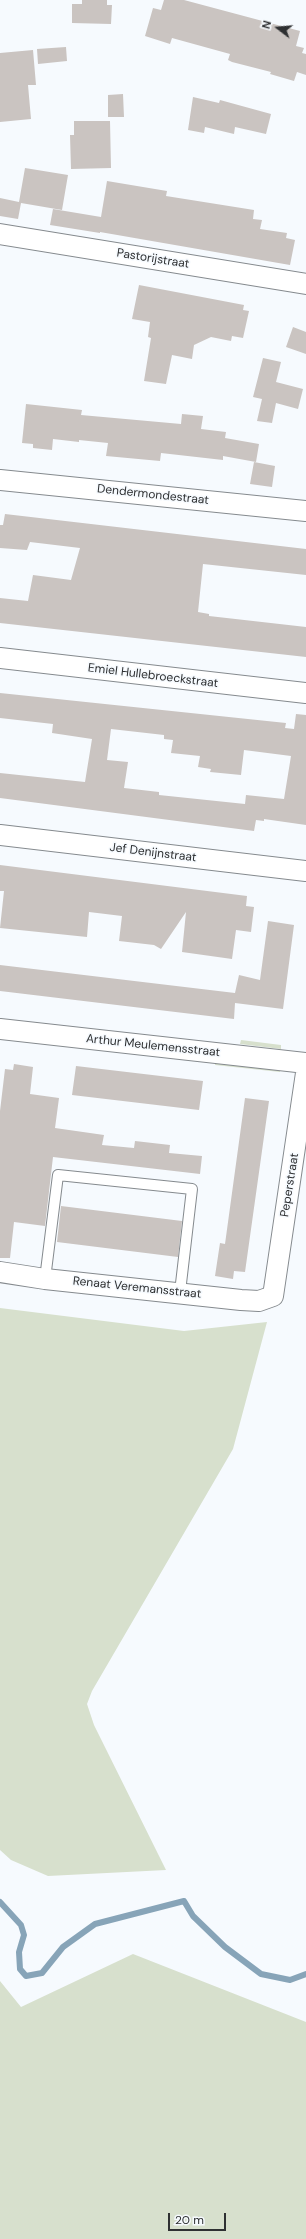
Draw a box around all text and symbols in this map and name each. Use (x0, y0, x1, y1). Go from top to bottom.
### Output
north arrow (258, 8, 298, 48)
text: N (259, 19, 274, 30)
street label: Pastorijstraat (116, 246, 190, 272)
street label: Dendermondestraat (96, 482, 210, 508)
street label: Emiel Hullebroeckstraat (87, 661, 219, 691)
street label: Jef Denijnstraat (109, 841, 197, 865)
street label: Arthur Meulemensstraat (85, 1032, 221, 1060)
street label: Peperstraat (278, 1152, 302, 1218)
street label: Renaat Veremansstraat (72, 1274, 202, 1302)
scale bar (170, 2205, 228, 2231)
text: 20 m (175, 2212, 204, 2228)

